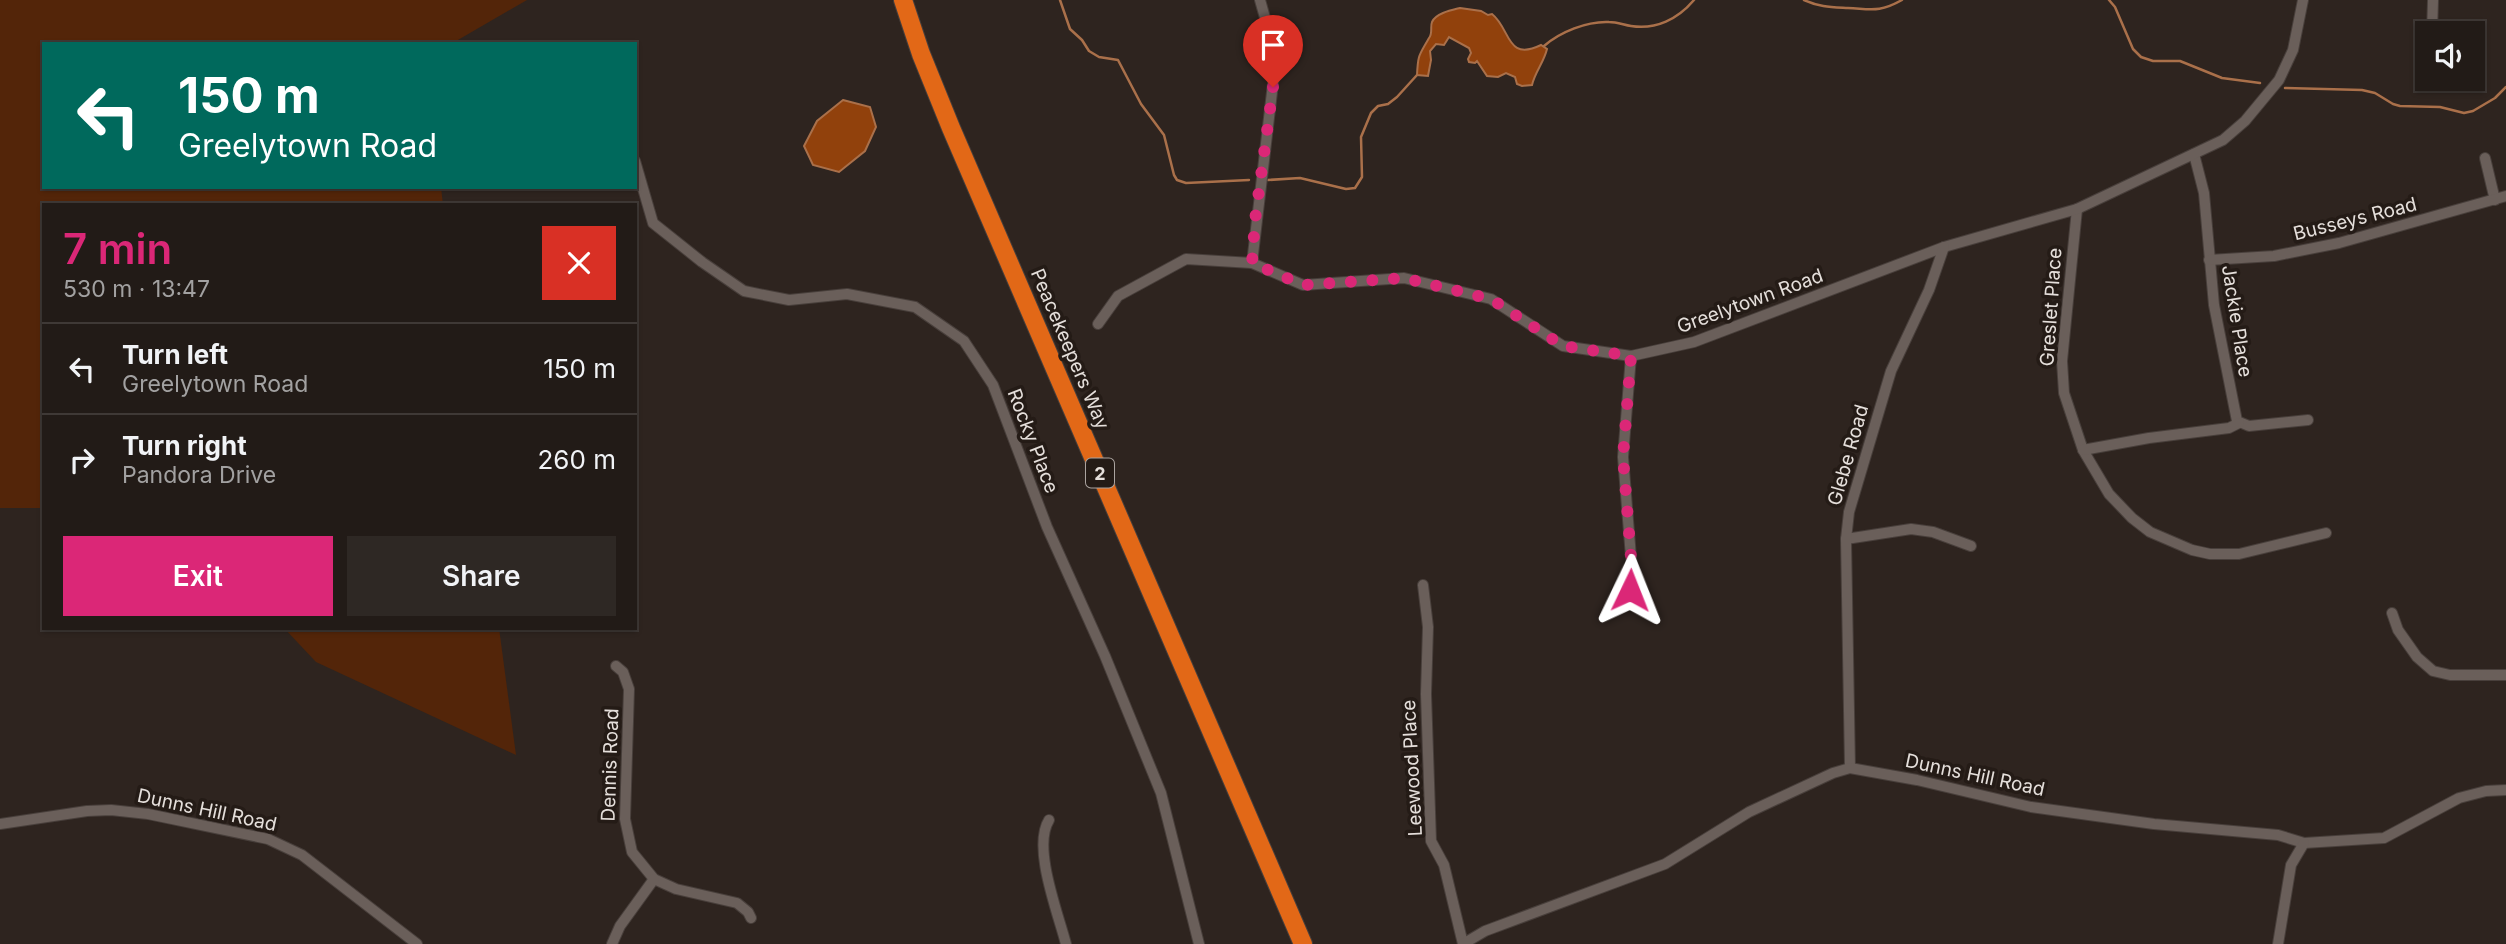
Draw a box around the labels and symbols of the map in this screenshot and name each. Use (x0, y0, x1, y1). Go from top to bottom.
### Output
pin (1243, 15, 1303, 87)
street label: Busseys Road (2291, 193, 2419, 245)
street label: Greslet Place (2035, 247, 2067, 367)
street label: Jackie Place (2217, 263, 2257, 379)
street label: Greelytown Road (1674, 264, 1826, 338)
street label: Peacekeepers Way (1026, 265, 1114, 433)
street label: Rocky Place (1003, 386, 1063, 496)
street label: Glebe Road (1823, 402, 1873, 508)
road number: 2 (1086, 458, 1114, 488)
position arrow (1593, 553, 1667, 627)
street label: Leewood Place (1397, 699, 1427, 837)
street label: Dennis Road (597, 708, 623, 822)
street label: Dunns Hill Road (1903, 749, 2047, 801)
street label: Dunns Hill Road (135, 784, 279, 836)

